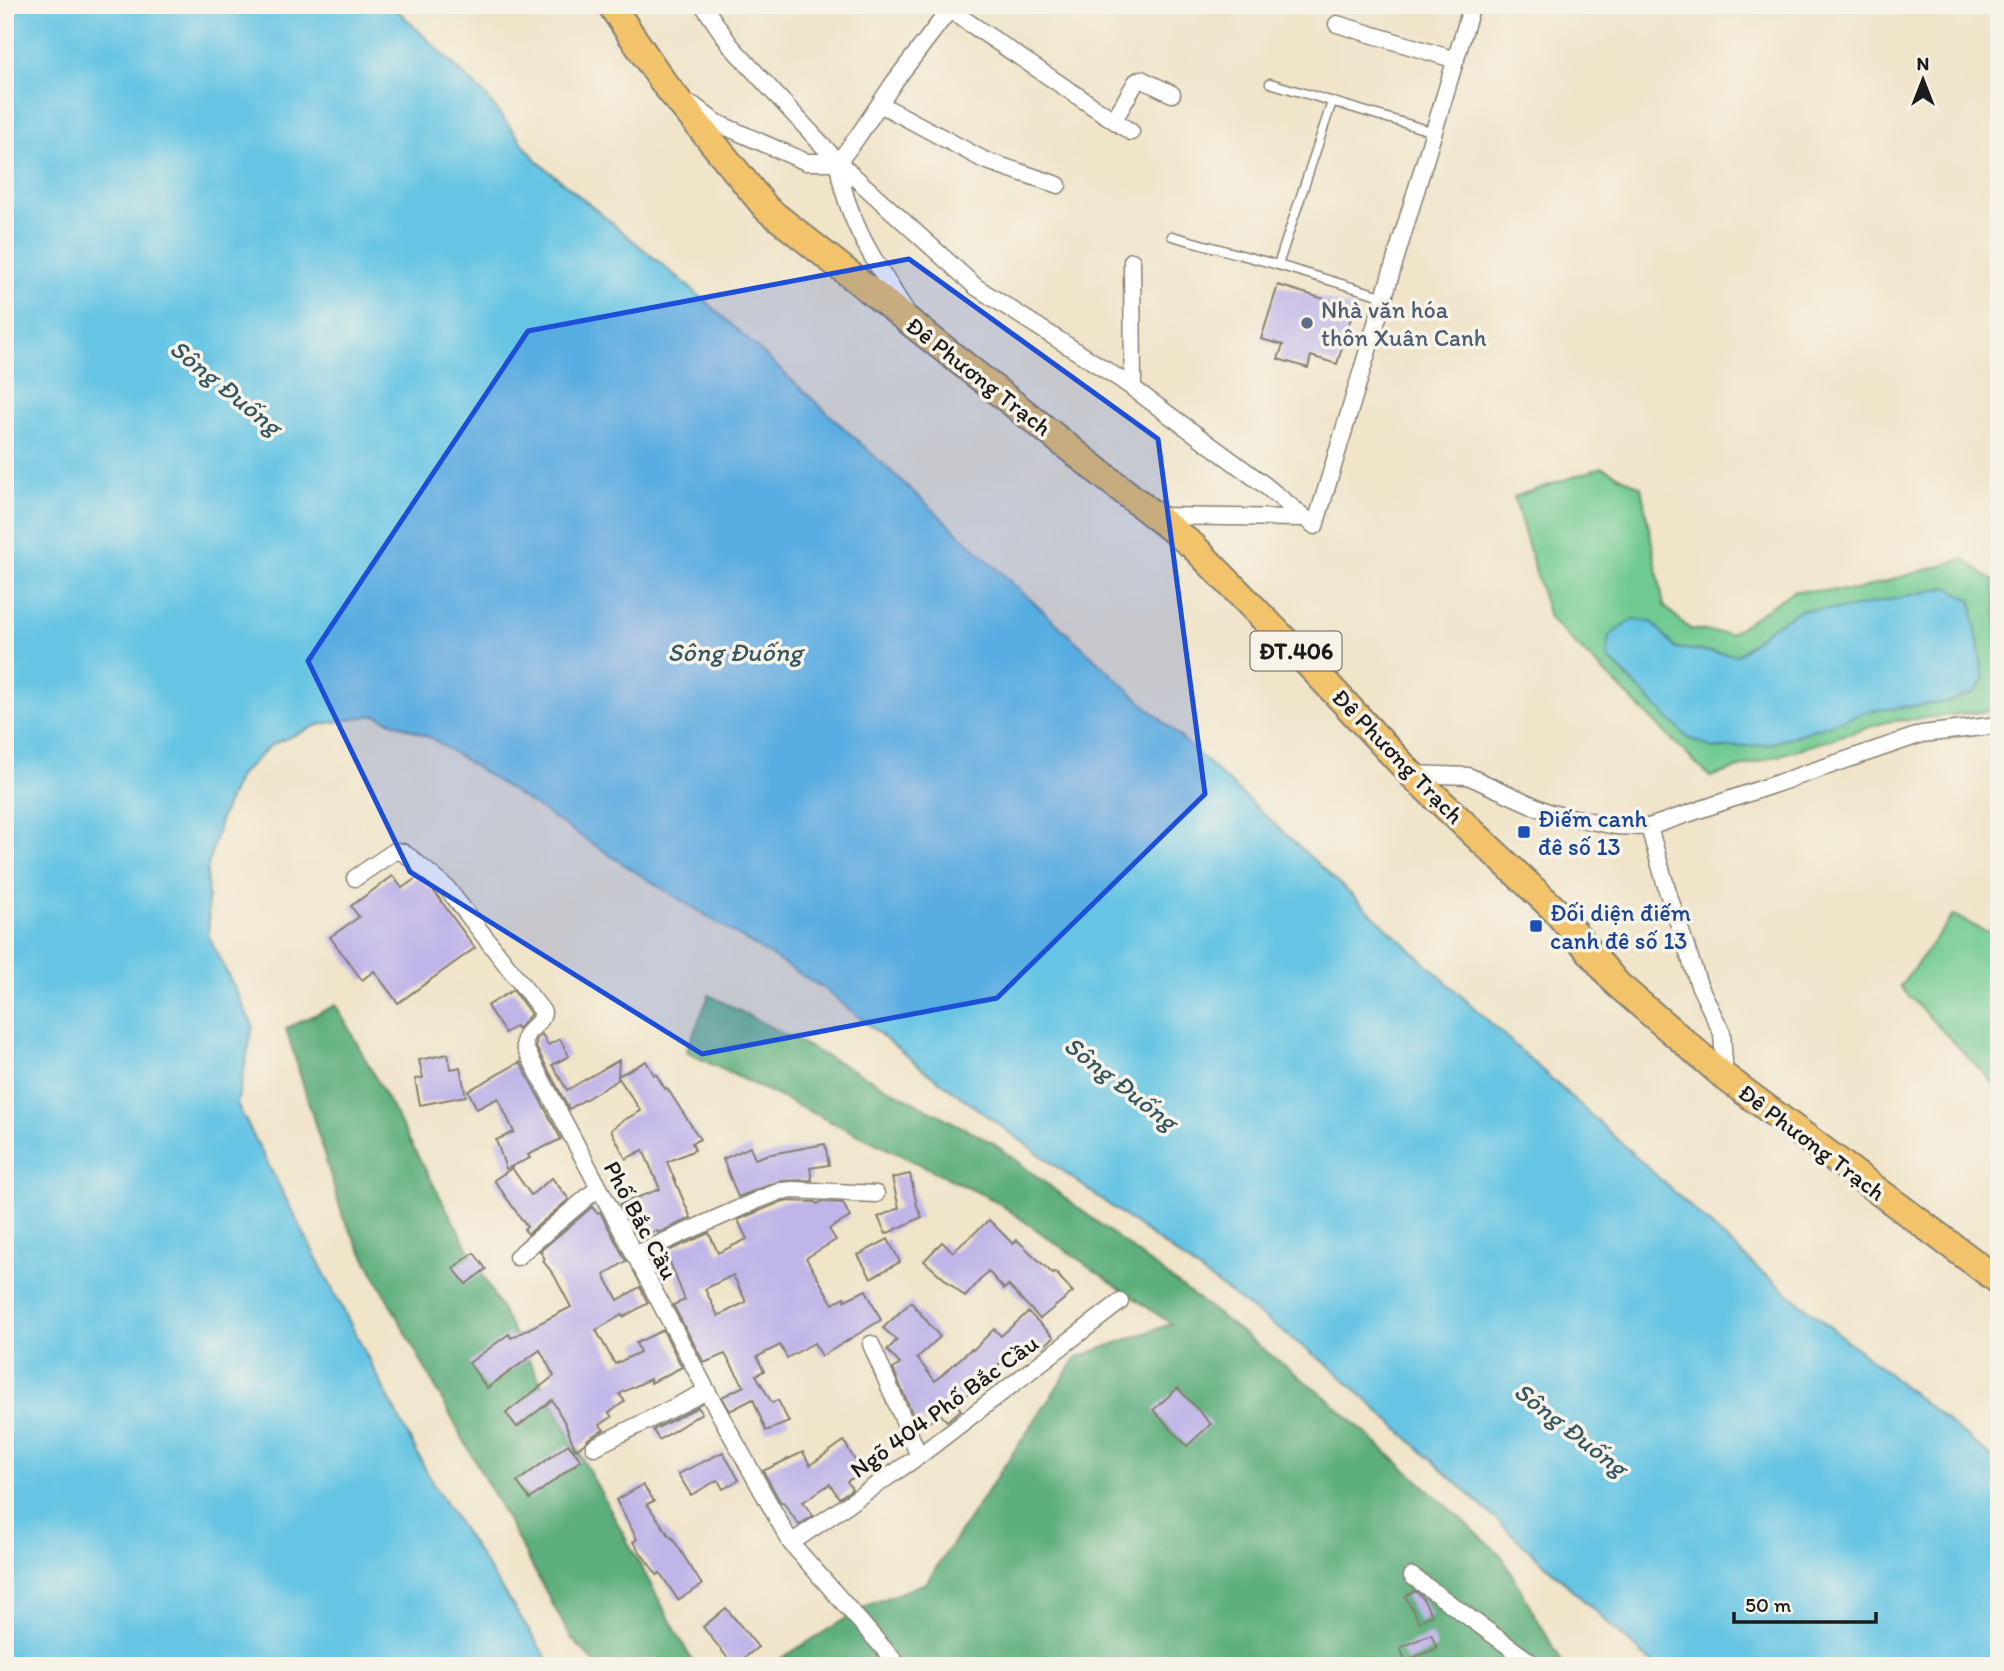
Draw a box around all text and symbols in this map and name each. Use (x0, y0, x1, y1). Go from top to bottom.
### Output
north arrow (1888, 46, 1958, 116)
text: N (1917, 52, 1929, 75)
place label: Nhà văn hóa thôn Xuân Canh (1321, 295, 1487, 352)
street label: Đê Phương Trạch (901, 310, 1057, 442)
marker: Nhà văn hóa thôn Xuân Canh (1299, 315, 1315, 331)
water label: Sông Đuống (163, 332, 291, 444)
road number: ĐT.406 (1250, 632, 1342, 670)
water label: Sông Đuống (668, 636, 805, 668)
street label: Đê Phương Trạch (1326, 682, 1470, 830)
place label: Điếm canh đê số 13 (1538, 804, 1648, 861)
marker: Điếm canh đê số 13 (1516, 824, 1532, 840)
place label: Đối diện điếm canh đê số 13 (1550, 898, 1691, 955)
marker: Đối diện điếm canh đê số 13 (1528, 918, 1544, 934)
water label: Sông Đuống (1058, 1029, 1186, 1139)
street label: Đê Phương Trạch (1733, 1077, 1891, 1207)
street label: Phố Bắc Cầu (598, 1156, 684, 1284)
street label: Ngõ 404 Phố Bắc Cầu (844, 1328, 1044, 1484)
water label: Sông Đuống (1508, 1375, 1636, 1485)
scale bar (1734, 1580, 1876, 1624)
text: 50 m (1745, 1592, 1792, 1617)

